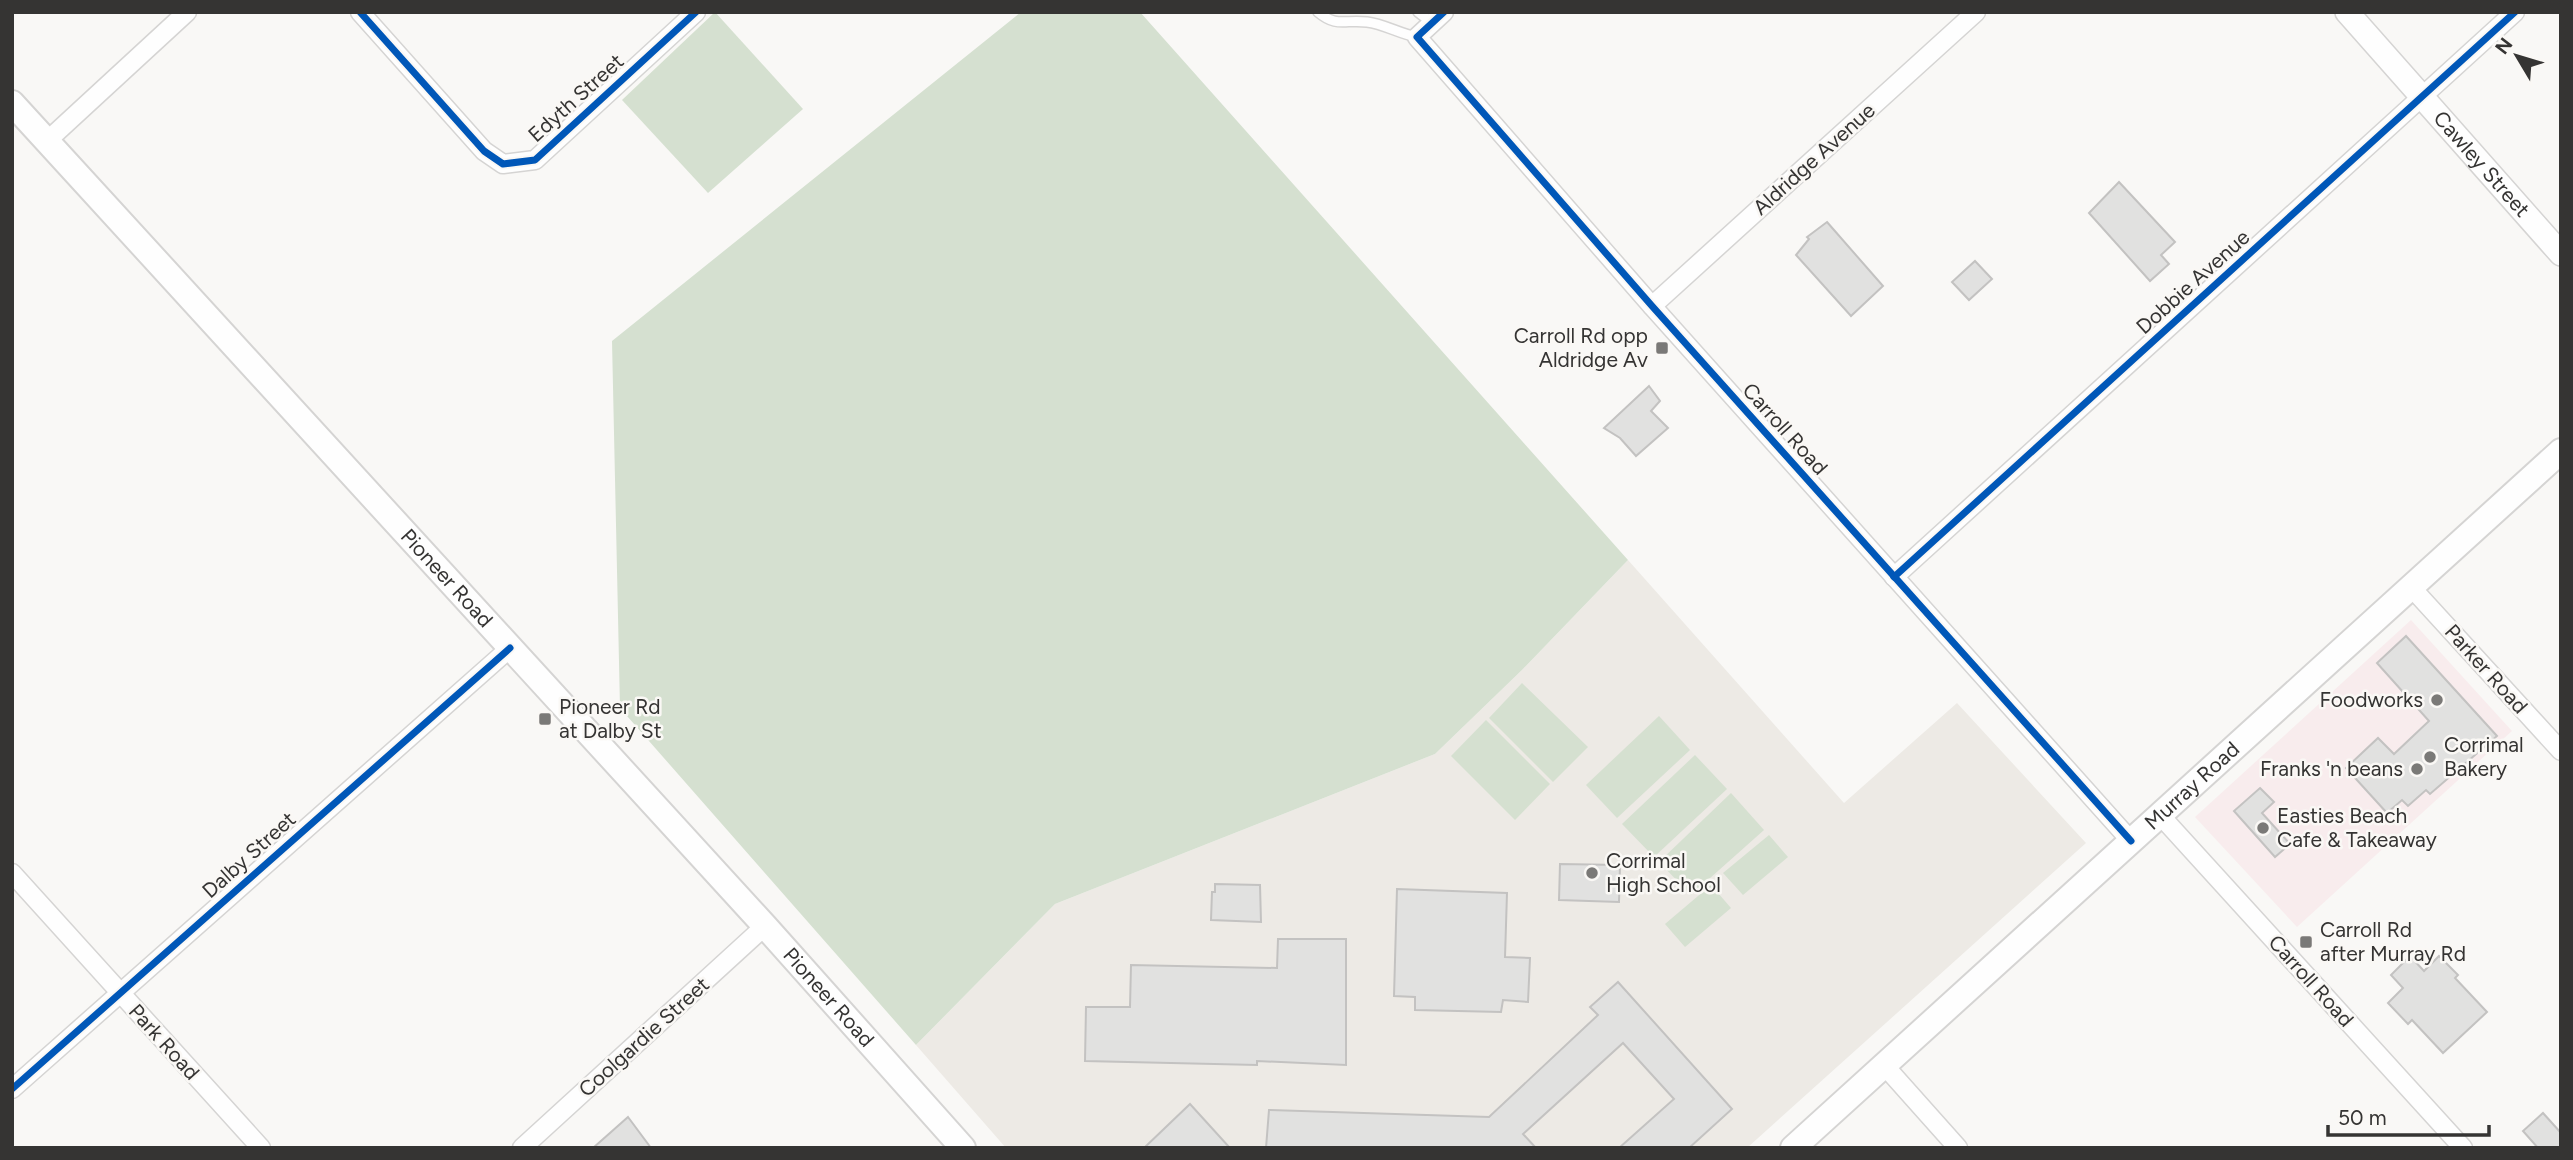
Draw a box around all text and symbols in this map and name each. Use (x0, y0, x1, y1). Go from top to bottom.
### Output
north arrow (2482, 21, 2552, 91)
text: N (2490, 33, 2518, 59)
street label: Edyth Street (523, 48, 628, 147)
street label: Aldridge Avenue (1748, 97, 1880, 220)
street label: Cawley Street (2428, 106, 2535, 222)
street label: Dobbie Avenue (2131, 224, 2254, 339)
place label: Carroll Rd opp Aldridge Av (1514, 323, 1648, 372)
marker: Carroll Rd opp Aldridge Av (1654, 340, 1670, 356)
street label: Carroll Road (1738, 378, 1833, 480)
street label: Pioneer Road (396, 523, 498, 632)
street label: Parker Road (2440, 619, 2533, 719)
place label: Foodworks (2320, 687, 2423, 712)
marker: Foodworks (2429, 692, 2445, 708)
place label: Pioneer Rd at Dalby St (559, 694, 662, 743)
marker: Pioneer Rd at Dalby St (537, 711, 553, 727)
place label: Corrimal Bakery (2444, 732, 2524, 781)
street label: Murray Road (2139, 736, 2244, 835)
marker: Corrimal Bakery (2422, 749, 2438, 765)
place label: Franks 'n beans (2260, 756, 2403, 781)
marker: Franks 'n beans (2409, 761, 2425, 777)
place label: Easties Beach Cafe & Takeaway (2277, 803, 2437, 852)
street label: Dalby Street (197, 806, 300, 903)
marker: Easties Beach Cafe & Takeaway (2255, 820, 2271, 836)
place label: Corrimal High School (1606, 848, 1721, 897)
marker: Corrimal High School (1584, 865, 1600, 881)
place label: Carroll Rd after Murray Rd (2320, 917, 2466, 966)
street label: Carroll Road (2264, 930, 2359, 1032)
marker: Carroll Rd after Murray Rd (2298, 934, 2314, 950)
street label: Pioneer Road (778, 942, 880, 1052)
street label: Coolgardie Street (573, 971, 714, 1102)
street label: Park Road (124, 999, 205, 1085)
scale bar (2328, 1094, 2489, 1138)
text: 50 m (2338, 1105, 2387, 1130)

